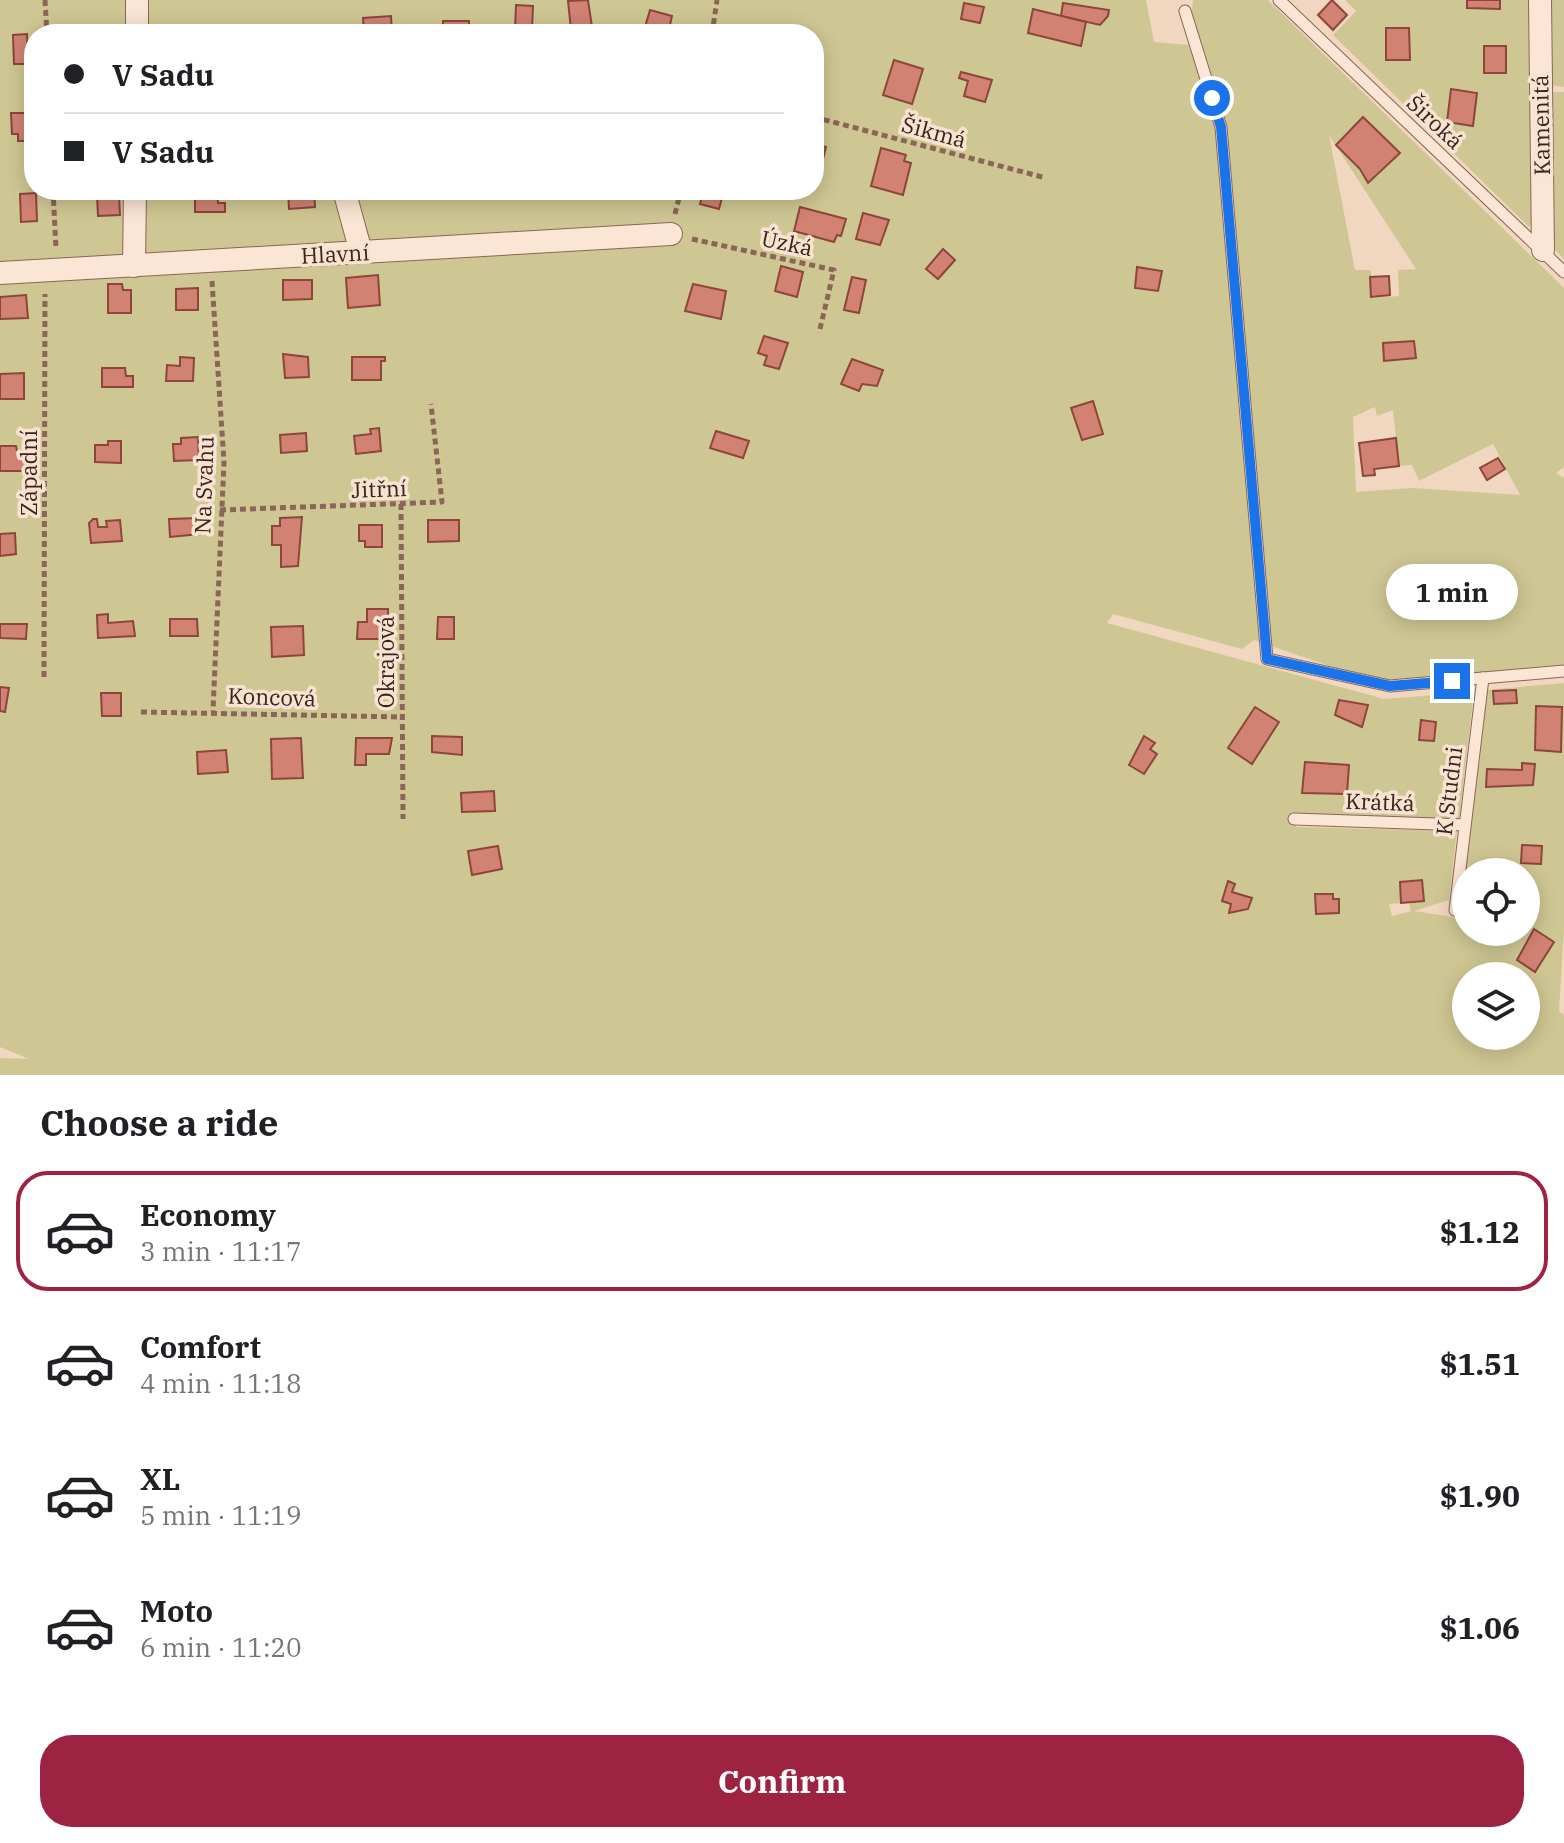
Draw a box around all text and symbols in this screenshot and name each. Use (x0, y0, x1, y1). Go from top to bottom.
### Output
text: V Sadu (112, 55, 214, 94)
street label: Kamenitá (1525, 74, 1556, 176)
route start (1194, 80, 1230, 116)
street label: Široká (1401, 88, 1470, 155)
street label: Šikmá (899, 109, 970, 154)
text: V Sadu (112, 132, 214, 171)
street label: Úzká (759, 223, 816, 262)
street label: Hlavní (300, 237, 370, 270)
street label: Západní (14, 430, 43, 516)
street label: Na Svahu (187, 436, 220, 534)
street label: Jitřní (351, 473, 407, 504)
callout: 1 min (1386, 565, 1518, 621)
text: 1 min (1416, 575, 1488, 609)
street label: Okrajová (371, 616, 400, 708)
route end (1434, 663, 1470, 699)
street label: Koncová (227, 680, 317, 713)
street label: K Studni (1429, 745, 1468, 837)
street label: Krátká (1345, 786, 1415, 817)
map controls (1452, 858, 1540, 1050)
button: locate (1452, 858, 1540, 946)
button: layers (1452, 962, 1540, 1050)
text: Choose a ride (40, 1099, 279, 1146)
icon: car (44, 1195, 116, 1267)
text: Economy (140, 1195, 276, 1234)
text: $1.12 (1440, 1212, 1520, 1251)
text: 3 min · 11:17 (140, 1234, 302, 1268)
icon: car (44, 1327, 116, 1399)
text: Comfort (140, 1327, 261, 1366)
text: $1.51 (1440, 1344, 1520, 1383)
text: 4 min · 11:18 (140, 1366, 302, 1400)
icon: car (44, 1459, 116, 1531)
text: XL (140, 1459, 180, 1498)
text: $1.90 (1440, 1476, 1520, 1515)
text: 5 min · 11:19 (140, 1498, 302, 1532)
icon: car (44, 1591, 116, 1663)
text: Moto (140, 1591, 213, 1630)
text: $1.06 (1440, 1608, 1520, 1647)
text: 6 min · 11:20 (140, 1630, 302, 1664)
button: Confirm (40, 1735, 1524, 1827)

